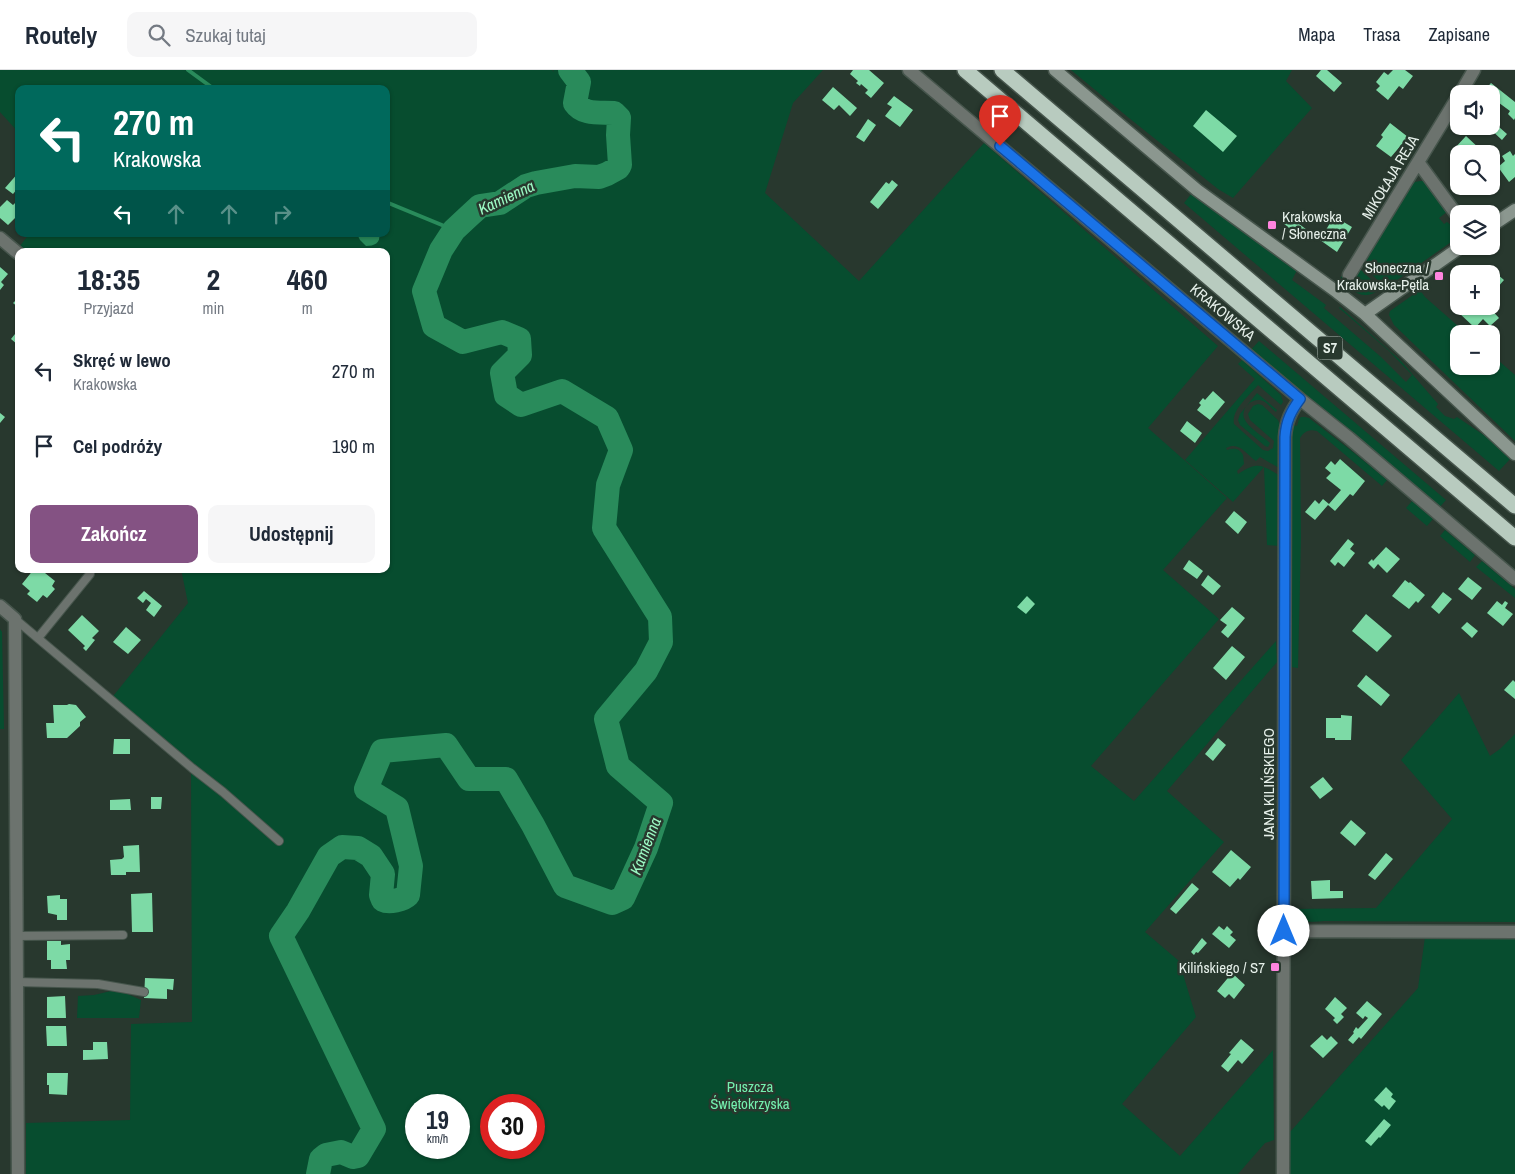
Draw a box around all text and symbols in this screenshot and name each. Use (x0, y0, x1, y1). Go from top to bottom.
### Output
search box (127, 12, 477, 57)
text: Routely (25, 19, 97, 51)
icon: search (145, 21, 173, 49)
text: Szukaj tutaj (185, 22, 266, 48)
text: Mapa (1298, 22, 1335, 47)
text: Trasa (1363, 22, 1400, 47)
text: Zapisane (1428, 22, 1490, 47)
map controls (1450, 85, 1500, 375)
button: sound (1450, 85, 1500, 135)
pin (979, 95, 1021, 146)
text: 270 m (113, 99, 194, 146)
icon: arrive (986, 102, 1014, 130)
icon: left (30, 105, 95, 170)
street label: MIKOŁAJA REJA (1357, 130, 1424, 223)
text: Krakowska (113, 144, 201, 174)
button: search (1450, 145, 1500, 195)
water label: Kamienna (474, 174, 538, 220)
icon: left (109, 200, 137, 228)
icon: ahead (162, 200, 190, 228)
icon: ahead (215, 200, 243, 228)
icon: right (268, 200, 296, 228)
button: layers (1450, 205, 1500, 255)
place label: Krakowska / Słoneczna (1282, 206, 1346, 244)
marker: Krakowska / Słoneczna (1266, 219, 1278, 231)
place label: Słoneczna / Krakowska-Pętla (1337, 257, 1430, 295)
text: 18:35 (77, 259, 140, 299)
text: 2 (207, 259, 220, 299)
text: 460 (287, 259, 328, 299)
button: + (1450, 265, 1500, 315)
marker: Słoneczna / Krakowska-Pętla (1433, 270, 1445, 282)
street label: KRAKOWSKA (1186, 278, 1261, 346)
text: Przyjazd (84, 297, 134, 319)
text: min (202, 297, 224, 319)
text: m (302, 297, 313, 319)
button: − (1450, 325, 1500, 375)
road number: S7 (1318, 336, 1342, 360)
text: Skręć w lewo (73, 347, 171, 373)
icon: left (30, 357, 58, 385)
text: 270 m (332, 358, 375, 384)
text: Krakowska (73, 373, 137, 395)
icon: arrive (30, 432, 58, 460)
text: Cel podróży (73, 433, 162, 459)
text: 190 m (332, 433, 375, 459)
button: Zakończ (30, 505, 198, 563)
button: Udostępnij (208, 505, 375, 563)
street label: JANA KILIŃSKIEGO (1258, 728, 1279, 840)
water label: Kamienna (624, 814, 666, 878)
position arrow (1257, 904, 1309, 956)
place label: Kilińskiego / S7 (1179, 957, 1265, 978)
marker: Kilińskiego / S7 (1269, 961, 1281, 973)
park label: Puszcza Świętokrzyska (710, 1076, 790, 1114)
speed limit sign: 30 (480, 1094, 545, 1159)
text: 19 (426, 1103, 449, 1137)
text: km/h (427, 1131, 448, 1147)

